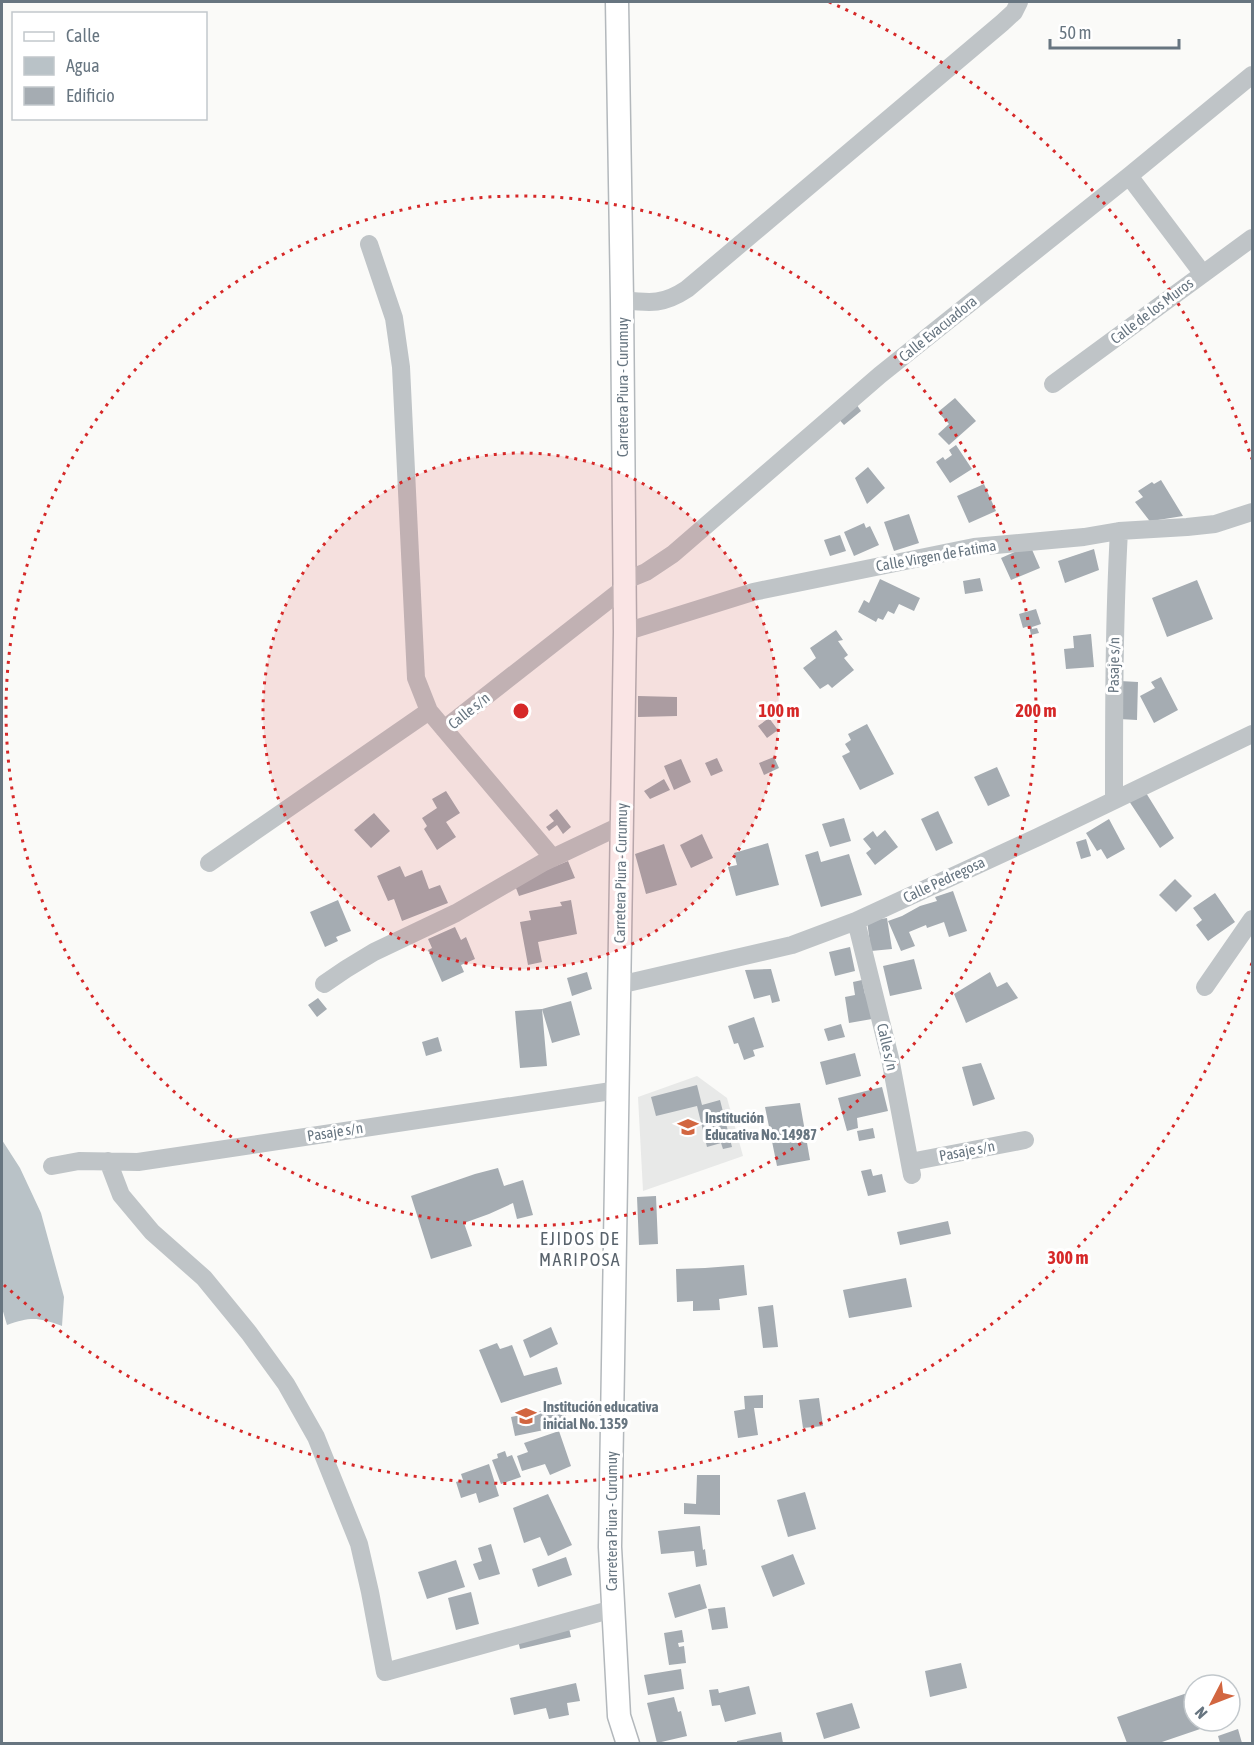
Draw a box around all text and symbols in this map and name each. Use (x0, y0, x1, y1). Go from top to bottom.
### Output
legend (12, 12, 207, 120)
scale bar (1050, 12, 1179, 50)
text: 50 m (1059, 22, 1091, 43)
text: Calle (66, 25, 100, 46)
text: Agua (66, 55, 100, 76)
text: Edificio (66, 85, 115, 106)
street label: Calle de los Muros (1107, 274, 1196, 347)
street label: Calle Evacuadora (895, 292, 980, 365)
street label: Carretera Piura - Curumuy (614, 317, 631, 457)
street label: Calle Virgen de Fatima (875, 537, 997, 574)
street label: Pasaje s/n (1105, 637, 1122, 693)
street label: Calle s/n (445, 689, 493, 732)
text: 100 m (759, 700, 799, 721)
text: 200 m (1016, 700, 1056, 721)
centre of rings (511, 701, 531, 721)
street label: Carretera Piura - Curumuy (611, 803, 630, 943)
street label: Calle Pedregosa (900, 853, 987, 906)
street label: Calle s/n (874, 1022, 901, 1072)
place label: Institución Educativa No. 14987 (705, 1109, 817, 1143)
school or university icon: Institución Educativa No. 14987 (676, 1115, 700, 1139)
street label: Pasaje s/n (306, 1119, 364, 1144)
street label: Pasaje s/n (938, 1137, 996, 1164)
district label: EJIDOS DE MARIPOSA (539, 1228, 621, 1270)
text: 300 m (1048, 1247, 1088, 1268)
place label: Institución educativa inicial No. 1359 (543, 1398, 659, 1432)
school or university icon: Institución educativa inicial No. 1359 (514, 1404, 538, 1428)
street label: Carretera Piura - Curumuy (603, 1451, 620, 1591)
north arrow (1182, 1673, 1242, 1733)
text: N (1191, 1704, 1211, 1723)

